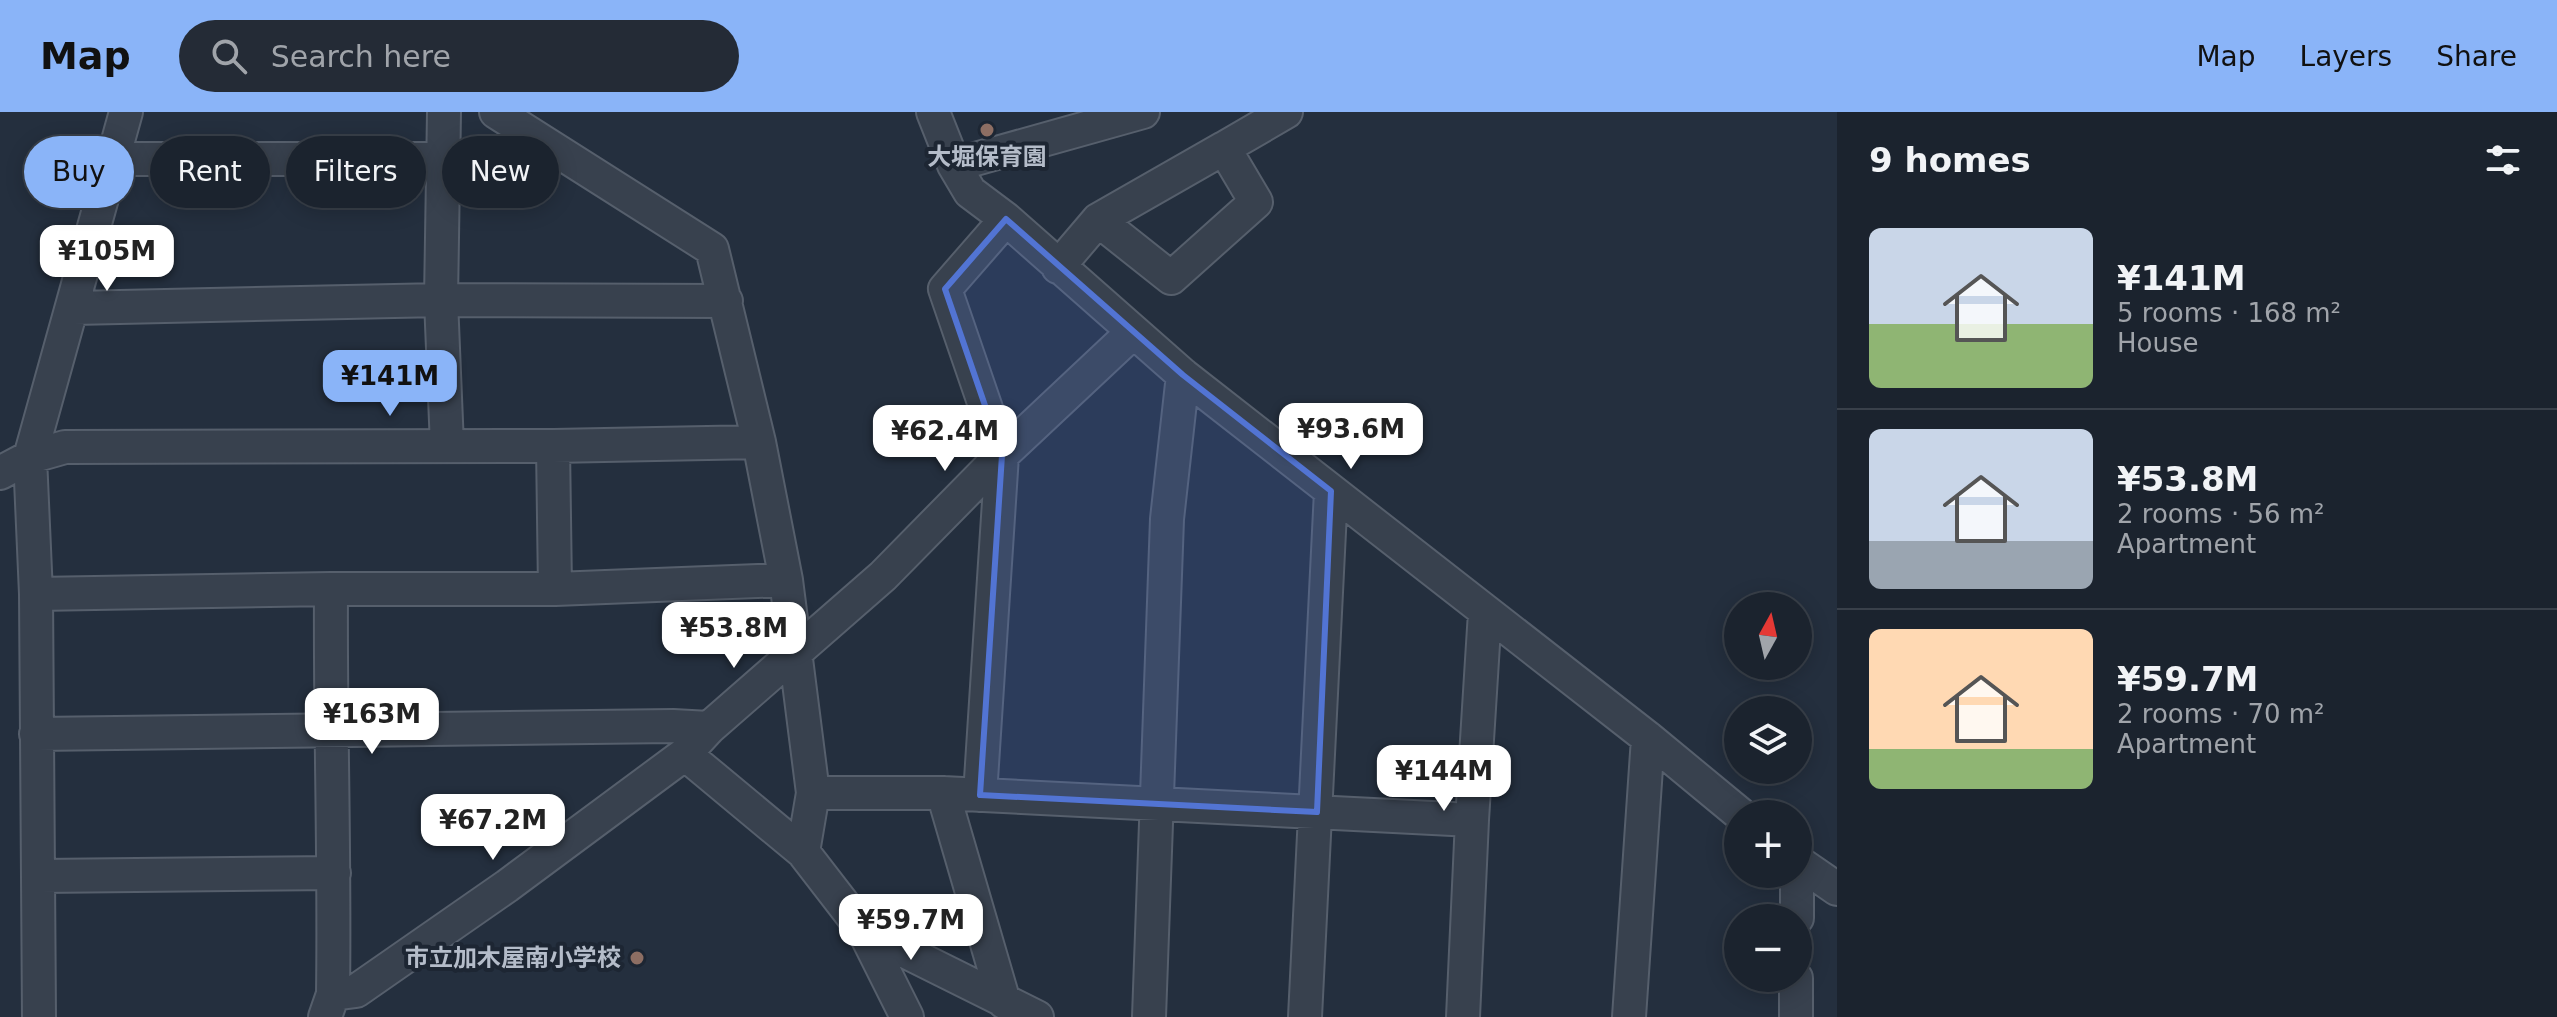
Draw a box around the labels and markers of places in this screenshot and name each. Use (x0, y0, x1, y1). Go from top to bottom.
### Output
marker: 大堀保育園 (978, 121, 996, 139)
place label: 大堀保育園 (927, 143, 1047, 171)
pin: ¥105M (51, 225, 163, 293)
pin: ¥141M (334, 350, 446, 418)
pin: ¥93.6M (1286, 403, 1416, 471)
pin: ¥62.4M (880, 405, 1010, 473)
pin: ¥53.8M (669, 602, 799, 670)
pin: ¥163M (316, 688, 428, 756)
pin: ¥144M (1388, 745, 1500, 813)
pin: ¥67.2M (428, 794, 558, 862)
pin: ¥59.7M (846, 894, 976, 962)
place label: 市立加木屋南小学校 (405, 944, 621, 972)
marker: 市立加木屋南小学校 (628, 949, 646, 967)

